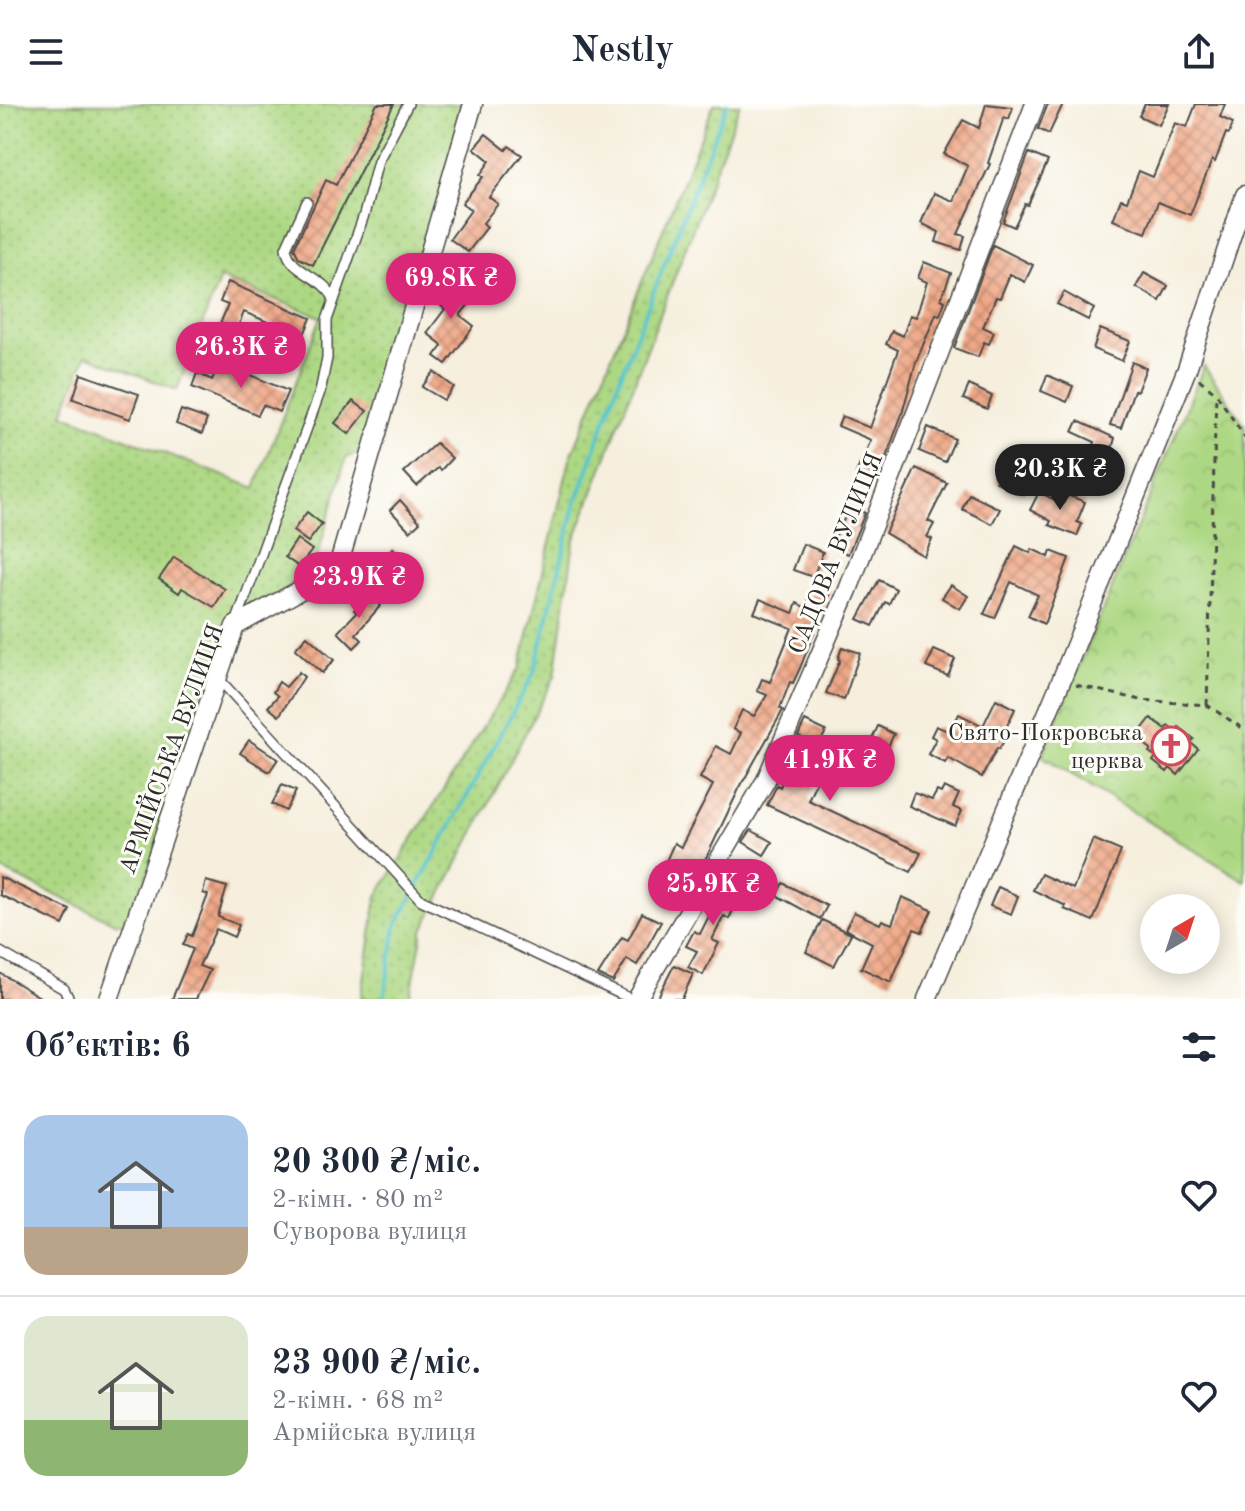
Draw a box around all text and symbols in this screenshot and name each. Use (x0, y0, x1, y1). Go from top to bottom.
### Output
icon: menu (24, 30, 68, 74)
icon: share (1177, 30, 1221, 74)
text: Nestly (571, 34, 674, 70)
pin: 69.8K ₴ (377, 253, 525, 321)
text: 69.8K ₴ (404, 266, 498, 292)
pin: 26.3K ₴ (167, 322, 315, 390)
text: 26.3K ₴ (194, 335, 288, 361)
pin: 20.3K ₴ (986, 444, 1134, 512)
street label: САДОВА ВУЛИЦЯ (785, 450, 888, 658)
text: 20.3K ₴ (1013, 457, 1107, 483)
pin: 23.9K ₴ (285, 552, 433, 620)
text: 23.9K ₴ (312, 565, 406, 591)
street label: АРМІЙСЬКА ВУЛИЦЯ (112, 620, 229, 878)
place label: Свято-Покровська церква (948, 722, 1143, 774)
church icon: Свято-Покровська церква (1150, 725, 1192, 767)
pin: 41.9K ₴ (756, 735, 904, 803)
text: 41.9K ₴ (783, 748, 877, 774)
pin: 25.9K ₴ (639, 859, 787, 927)
text: 25.9K ₴ (666, 872, 760, 898)
north arrow (1140, 894, 1220, 974)
map controls (1140, 894, 1220, 974)
icon: filters (1177, 1025, 1221, 1069)
text: Об’єктів: 6 (24, 1030, 191, 1064)
text: 20 300 ₴/міс. (272, 1146, 481, 1180)
icon: home (88, 1147, 184, 1243)
icon: heart (1177, 1173, 1221, 1217)
text: 2-кімн. · 80 m² (272, 1187, 443, 1213)
text: Суворова вулиця (272, 1219, 467, 1245)
text: 23 900 ₴/міс. (272, 1347, 481, 1381)
icon: home (88, 1348, 184, 1444)
icon: heart (1177, 1374, 1221, 1418)
text: 2-кімн. · 68 m² (272, 1388, 443, 1414)
text: Армійська вулиця (272, 1420, 476, 1446)

